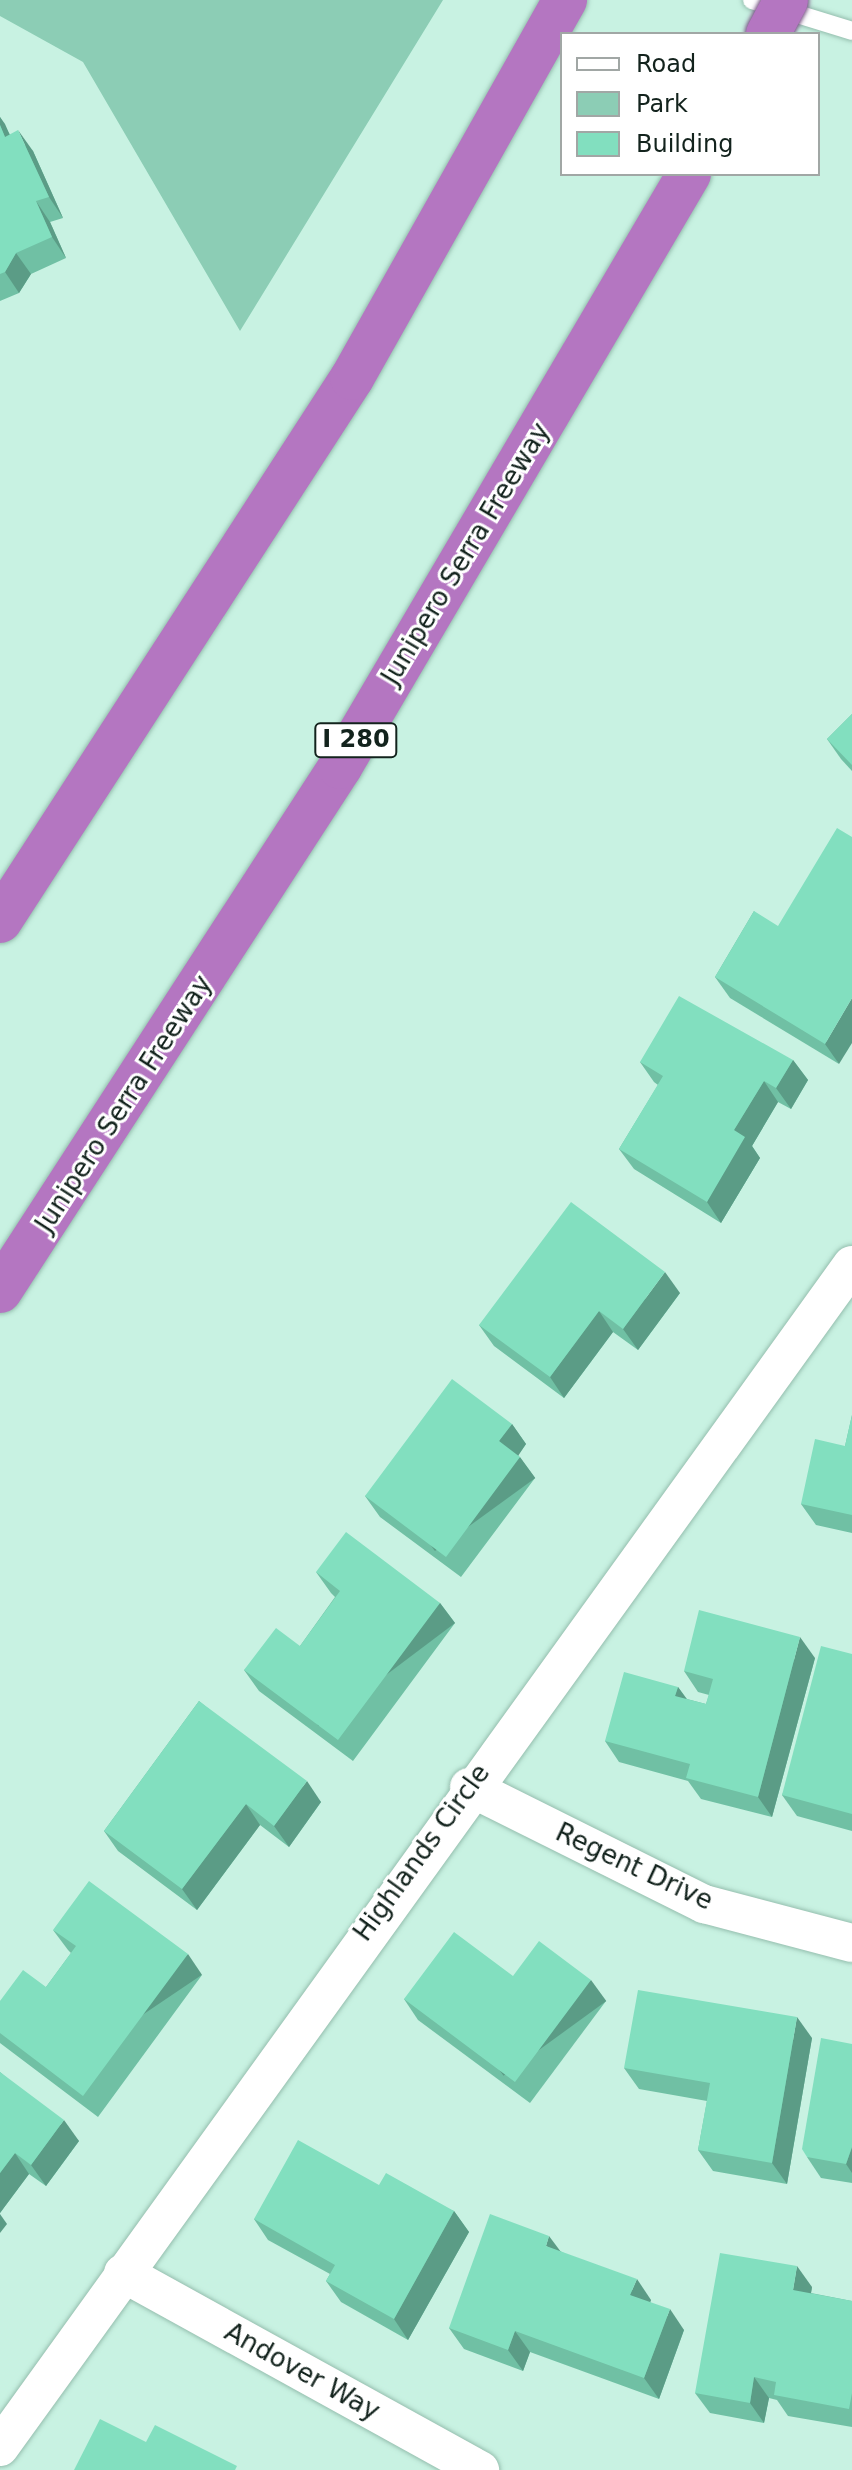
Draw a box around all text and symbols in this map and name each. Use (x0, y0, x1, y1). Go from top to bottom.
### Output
legend (560, 32, 820, 176)
text: Road (636, 50, 696, 78)
text: Park (636, 90, 688, 118)
text: Building (636, 130, 733, 158)
street label: Junipero Serra Freeway (375, 417, 557, 691)
road number: I 280 (314, 720, 398, 760)
street label: Junipero Serra Freeway (29, 970, 219, 1238)
street label: Highlands Circle (347, 1759, 497, 1947)
street label: Regent Drive (551, 1817, 717, 1917)
street label: Andover Way (219, 2317, 385, 2427)

